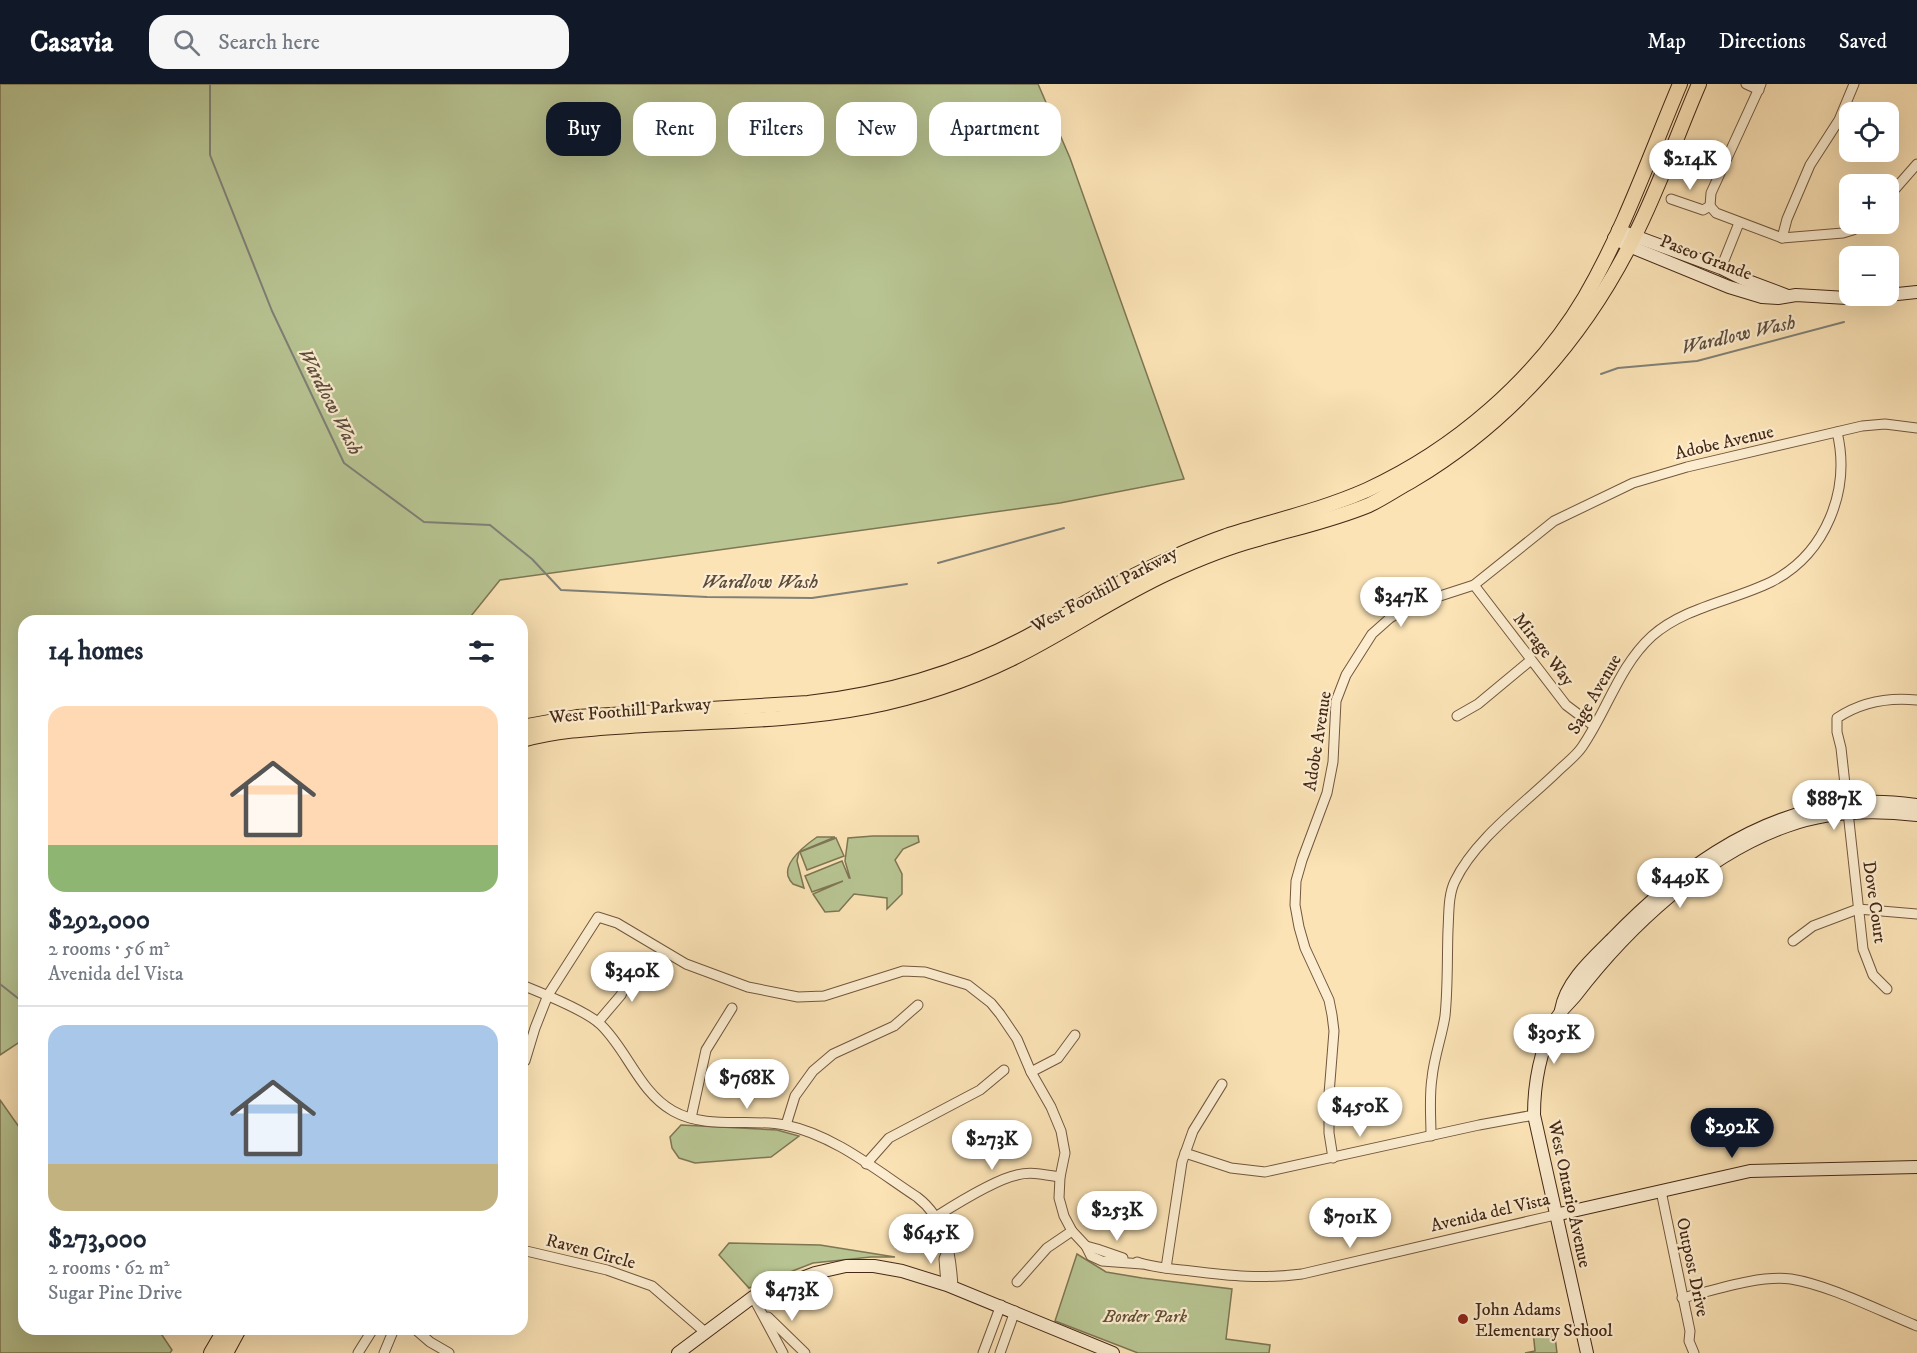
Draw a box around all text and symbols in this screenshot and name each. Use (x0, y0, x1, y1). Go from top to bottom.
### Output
search box (149, 15, 569, 69)
text: Casavia (30, 25, 113, 60)
icon: search (170, 26, 203, 59)
text: Search here (218, 29, 320, 56)
text: Map (1647, 29, 1686, 55)
text: Directions (1719, 29, 1806, 55)
text: Saved (1839, 29, 1887, 55)
chip: Buy (546, 102, 621, 156)
chip: Rent (633, 102, 716, 156)
chip: Filters (728, 102, 824, 156)
chip: New (836, 102, 917, 156)
chip: Apartment (929, 102, 1061, 156)
map controls (1839, 102, 1899, 306)
button: locate (1839, 102, 1899, 162)
pin: $214K (1648, 140, 1732, 191)
text: $214K (1663, 147, 1717, 172)
button: + (1839, 174, 1899, 234)
street label: Paseo Grande (1656, 230, 1755, 286)
button: − (1839, 246, 1899, 306)
water label: Wardlow Wash (1679, 310, 1798, 361)
water label: Wardlow Wash (292, 344, 367, 459)
street label: Adobe Avenue (1673, 421, 1776, 465)
street label: West Foothill Parkway (1027, 542, 1182, 638)
water label: Wardlow Wash (702, 570, 818, 595)
pin: $347K (1359, 577, 1443, 628)
text: $347K (1374, 584, 1428, 609)
street label: Mirage Way (1508, 609, 1579, 691)
text: 14 homes (48, 635, 143, 668)
icon: filters (465, 635, 498, 668)
street label: Sage Avenue (1563, 650, 1627, 739)
street label: Adobe Avenue (1299, 690, 1337, 793)
street label: West Foothill Parkway (547, 693, 712, 729)
icon: home (219, 745, 327, 853)
pin: $887K (1792, 780, 1876, 831)
text: $887K (1806, 787, 1862, 812)
pin: $449K (1638, 858, 1722, 909)
street label: Dove Court (1857, 859, 1891, 945)
text: $449K (1651, 865, 1709, 890)
text: $292,000 (48, 904, 150, 937)
text: 2 rooms · 56 m² (48, 937, 170, 962)
pin: $340K (590, 952, 674, 1003)
text: $340K (605, 959, 659, 984)
text: Avenida del Vista (48, 962, 184, 987)
pin: $305K (1512, 1014, 1596, 1065)
text: $305K (1527, 1021, 1581, 1046)
pin: $768K (705, 1059, 789, 1110)
icon: home (219, 1064, 327, 1172)
text: $768K (719, 1066, 775, 1091)
pin: $450K (1318, 1087, 1402, 1138)
text: $450K (1331, 1094, 1389, 1119)
pin: $292K (1690, 1108, 1774, 1159)
text: $292K (1705, 1115, 1759, 1140)
street label: West Ontario Avenue (1542, 1118, 1595, 1270)
pin: $273K (950, 1120, 1034, 1171)
text: $273K (966, 1127, 1018, 1152)
street label: Avenida del Vista (1428, 1188, 1552, 1237)
pin: $253K (1075, 1191, 1159, 1242)
text: $253K (1091, 1198, 1143, 1223)
pin: $701K (1308, 1198, 1392, 1249)
text: $701K (1323, 1205, 1377, 1230)
pin: $645K (889, 1214, 973, 1265)
street label: Outpost Drive (1671, 1216, 1713, 1319)
text: $645K (903, 1221, 959, 1246)
text: $273,000 (48, 1223, 147, 1256)
street label: Raven Circle (544, 1229, 638, 1274)
text: 2 rooms · 62 m² (48, 1256, 170, 1281)
pin: $473K (750, 1271, 834, 1322)
text: $473K (765, 1278, 819, 1303)
text: Sugar Pine Drive (48, 1281, 182, 1306)
place label: John Adams Elementary School (1473, 1299, 1613, 1342)
park label: Border Park (1102, 1306, 1187, 1328)
marker: John Adams Elementary School (1456, 1312, 1470, 1326)

